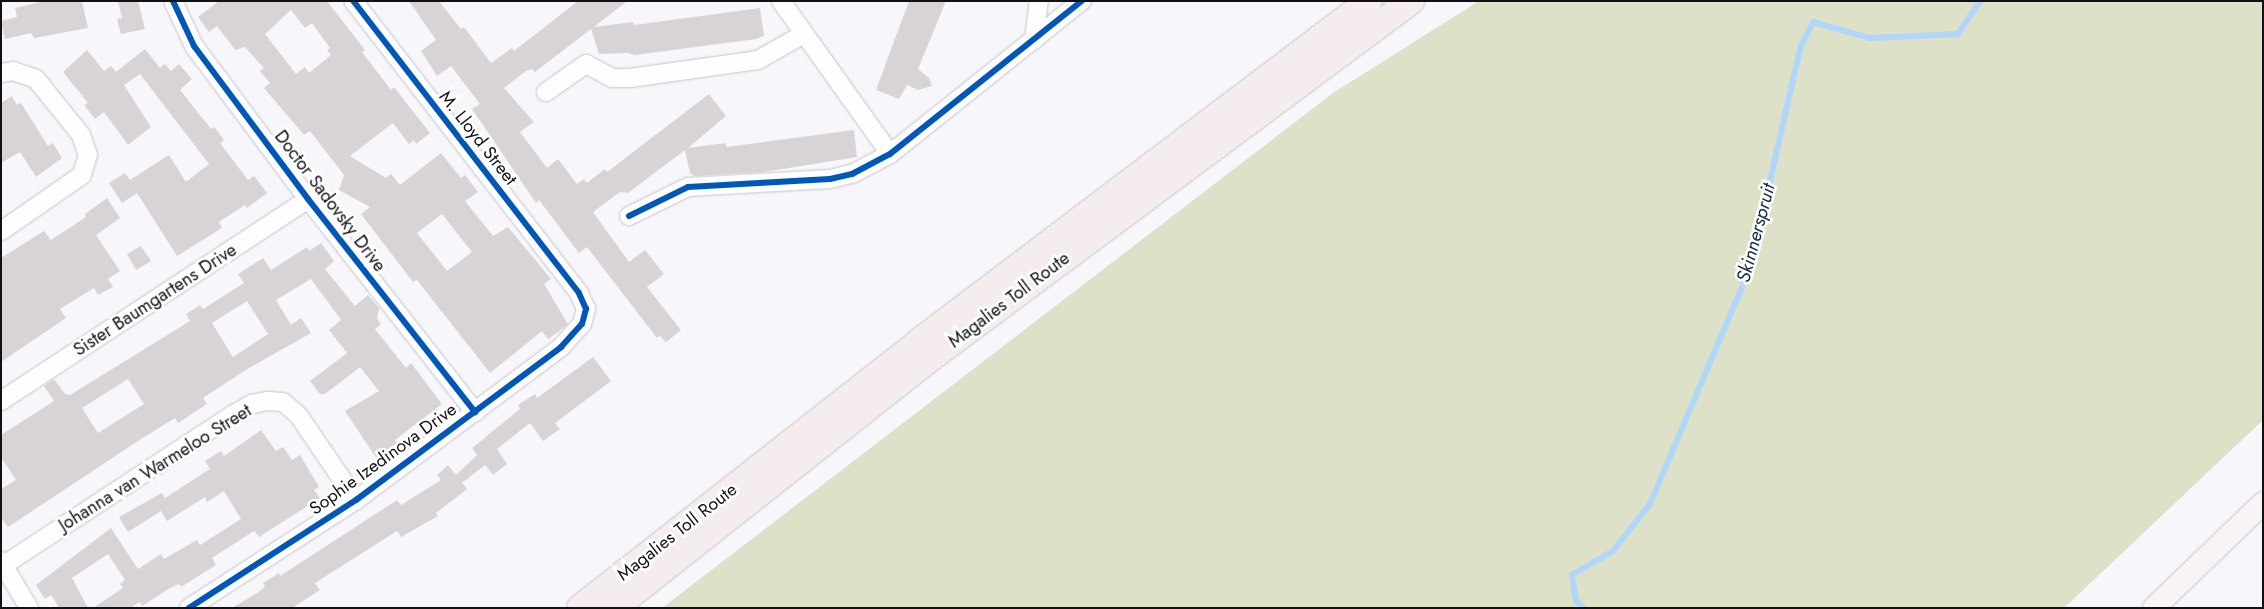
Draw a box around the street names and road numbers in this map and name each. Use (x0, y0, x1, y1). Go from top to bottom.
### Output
street label: M. Lloyd Street (434, 87, 522, 189)
street label: Doctor Sadovsky Drive (270, 126, 390, 276)
street label: Sister Baumgartens Drive (69, 239, 241, 361)
street label: Magalies Toll Route (944, 247, 1074, 353)
street label: Sophie Izedinova Drive (305, 398, 461, 520)
street label: Johanna van Warmeloo Street (55, 400, 255, 536)
street label: Magalies Toll Route (613, 479, 741, 585)

